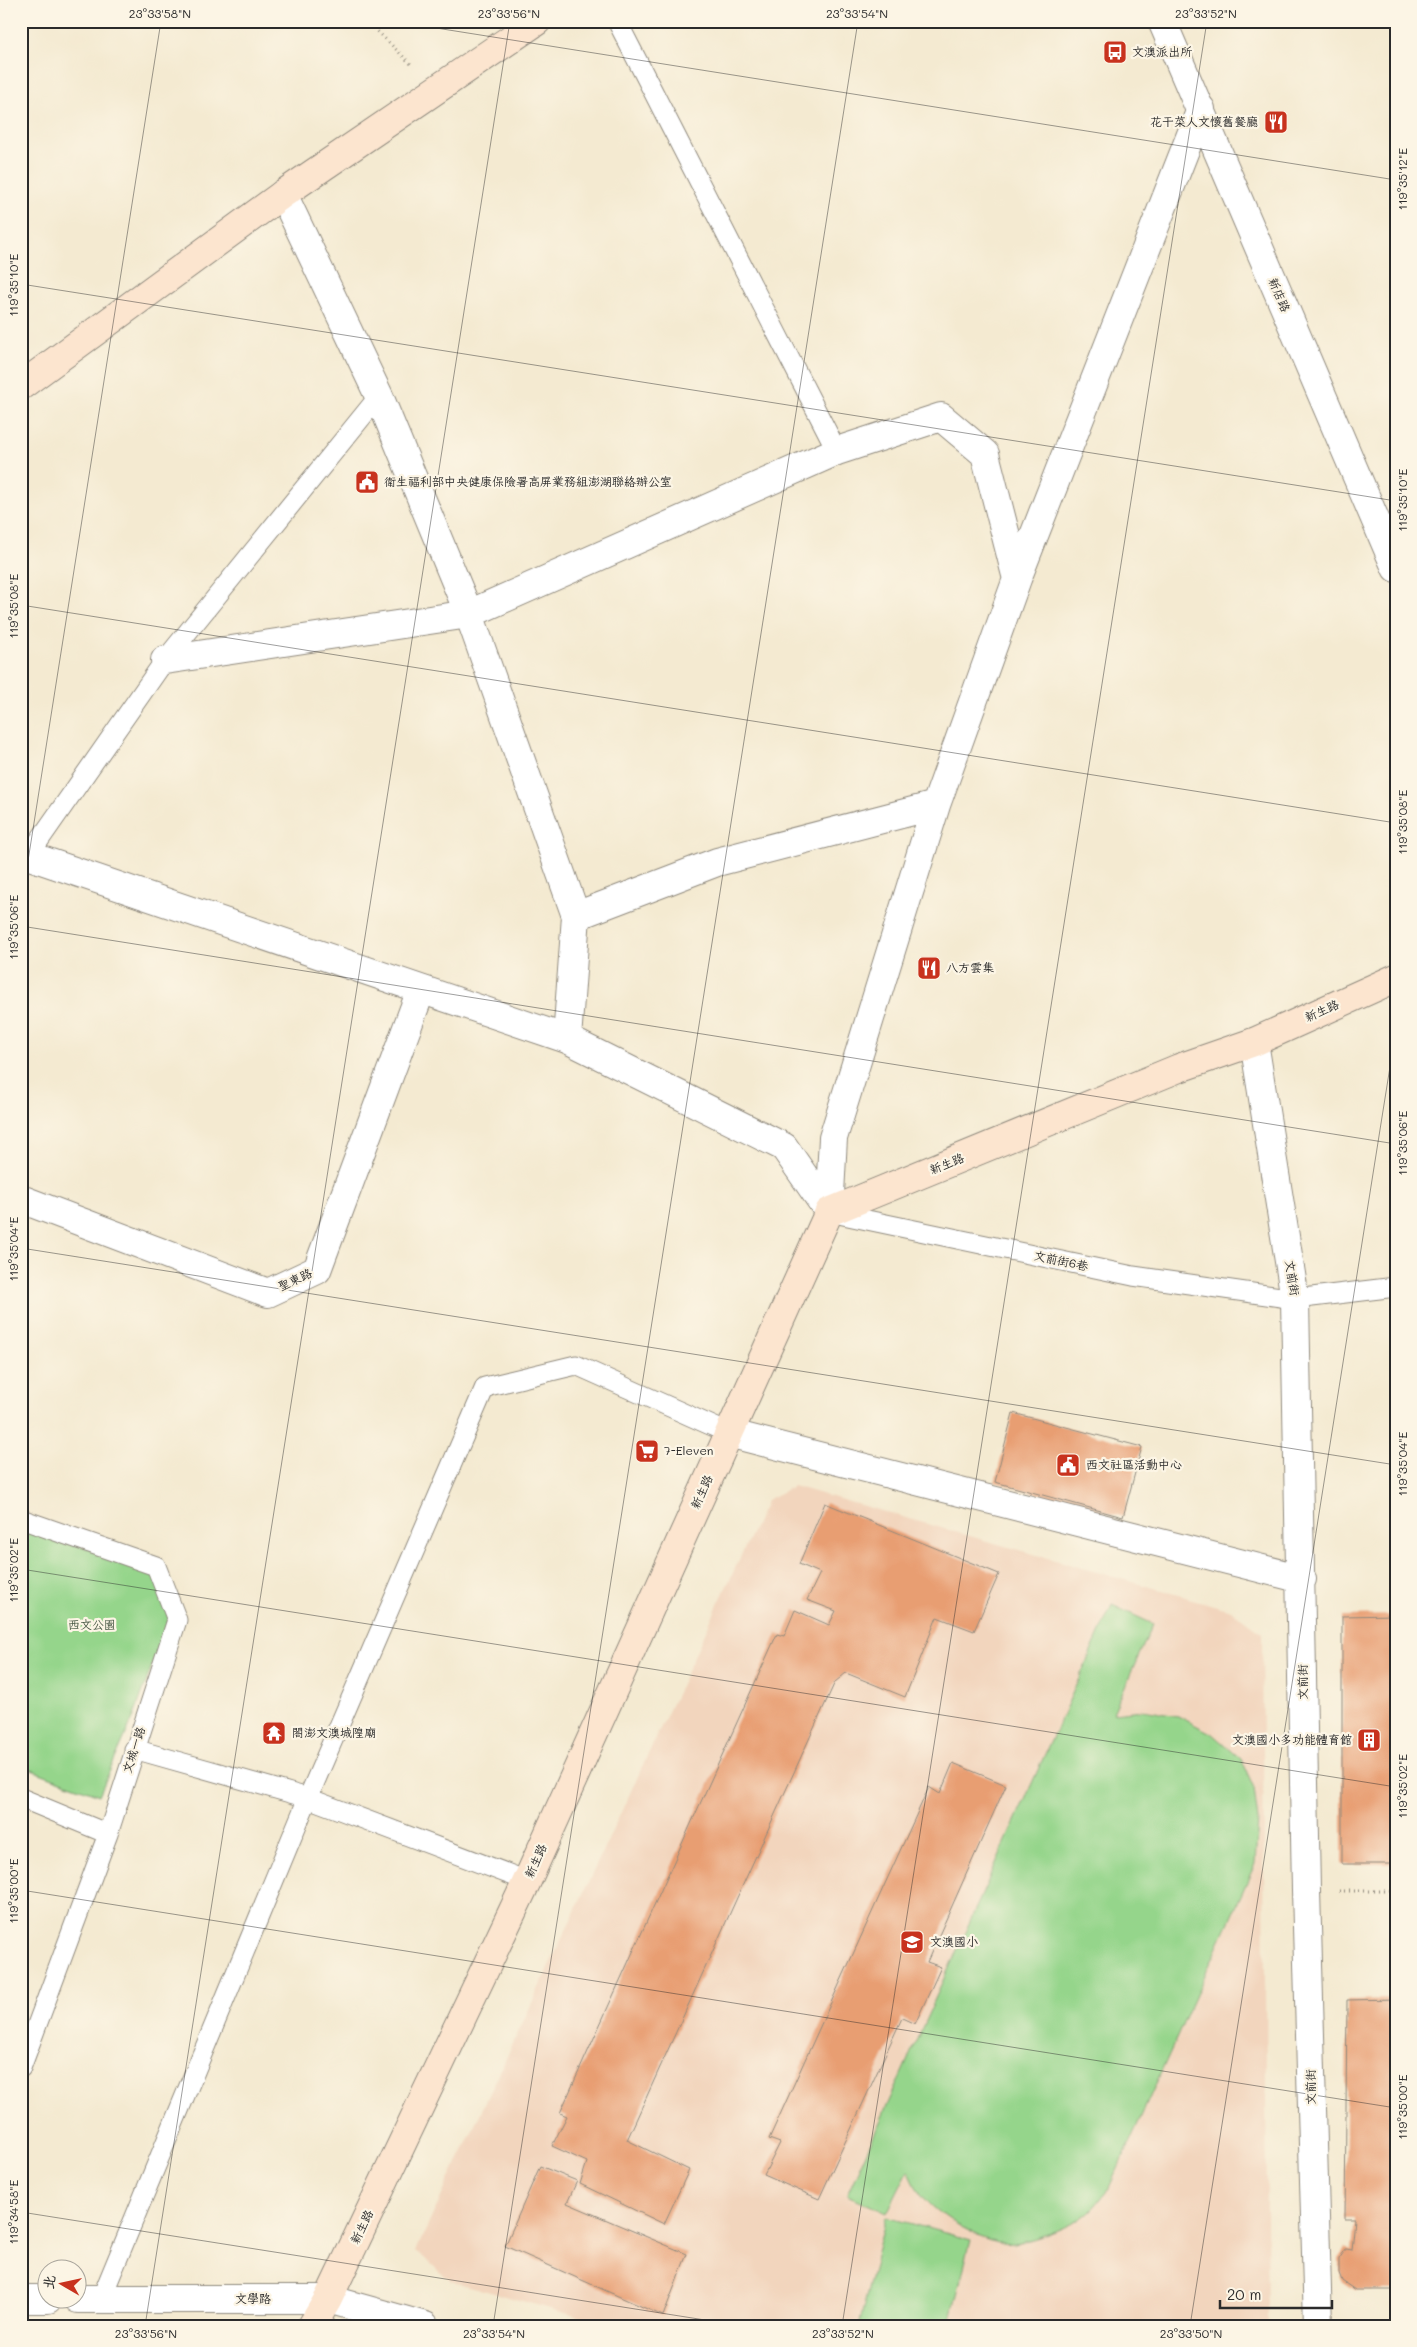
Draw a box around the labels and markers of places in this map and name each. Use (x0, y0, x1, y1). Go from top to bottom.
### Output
bus stop icon: 文澳派出所 (1102, 39, 1128, 65)
place label: 文澳派出所 (1132, 43, 1193, 59)
restaurant icon: 花干菜人文懷舊餐廳 (1263, 109, 1289, 135)
place label: 花干菜人文懷舊餐廳 (1150, 113, 1258, 129)
public building icon: 衛生福利部中央健康保險署高屏業務組澎湖聯絡辦公室 (354, 469, 380, 495)
place label: 衛生福利部中央健康保險署高屏業務組澎湖聯絡辦公室 (384, 473, 672, 489)
restaurant icon: 八方雲集 (916, 955, 942, 981)
place label: 八方雲集 (946, 959, 995, 975)
supermarket icon: 7-Eleven (634, 1438, 660, 1464)
place label: 7-Eleven (664, 1442, 713, 1458)
public building icon: 西文社區活動中心 (1055, 1452, 1081, 1478)
place label: 西文社區活動中心 (1086, 1456, 1182, 1472)
temple icon: 閤澎文澳城隍廟 (261, 1720, 287, 1746)
place label: 閤澎文澳城隍廟 (292, 1724, 376, 1740)
building icon: 文澳國小多功能體育館 (1356, 1727, 1382, 1753)
place label: 文澳國小多功能體育館 (1232, 1731, 1352, 1747)
school or university icon: 文澳國小 (899, 1929, 925, 1955)
place label: 文澳國小 (930, 1933, 978, 1949)

